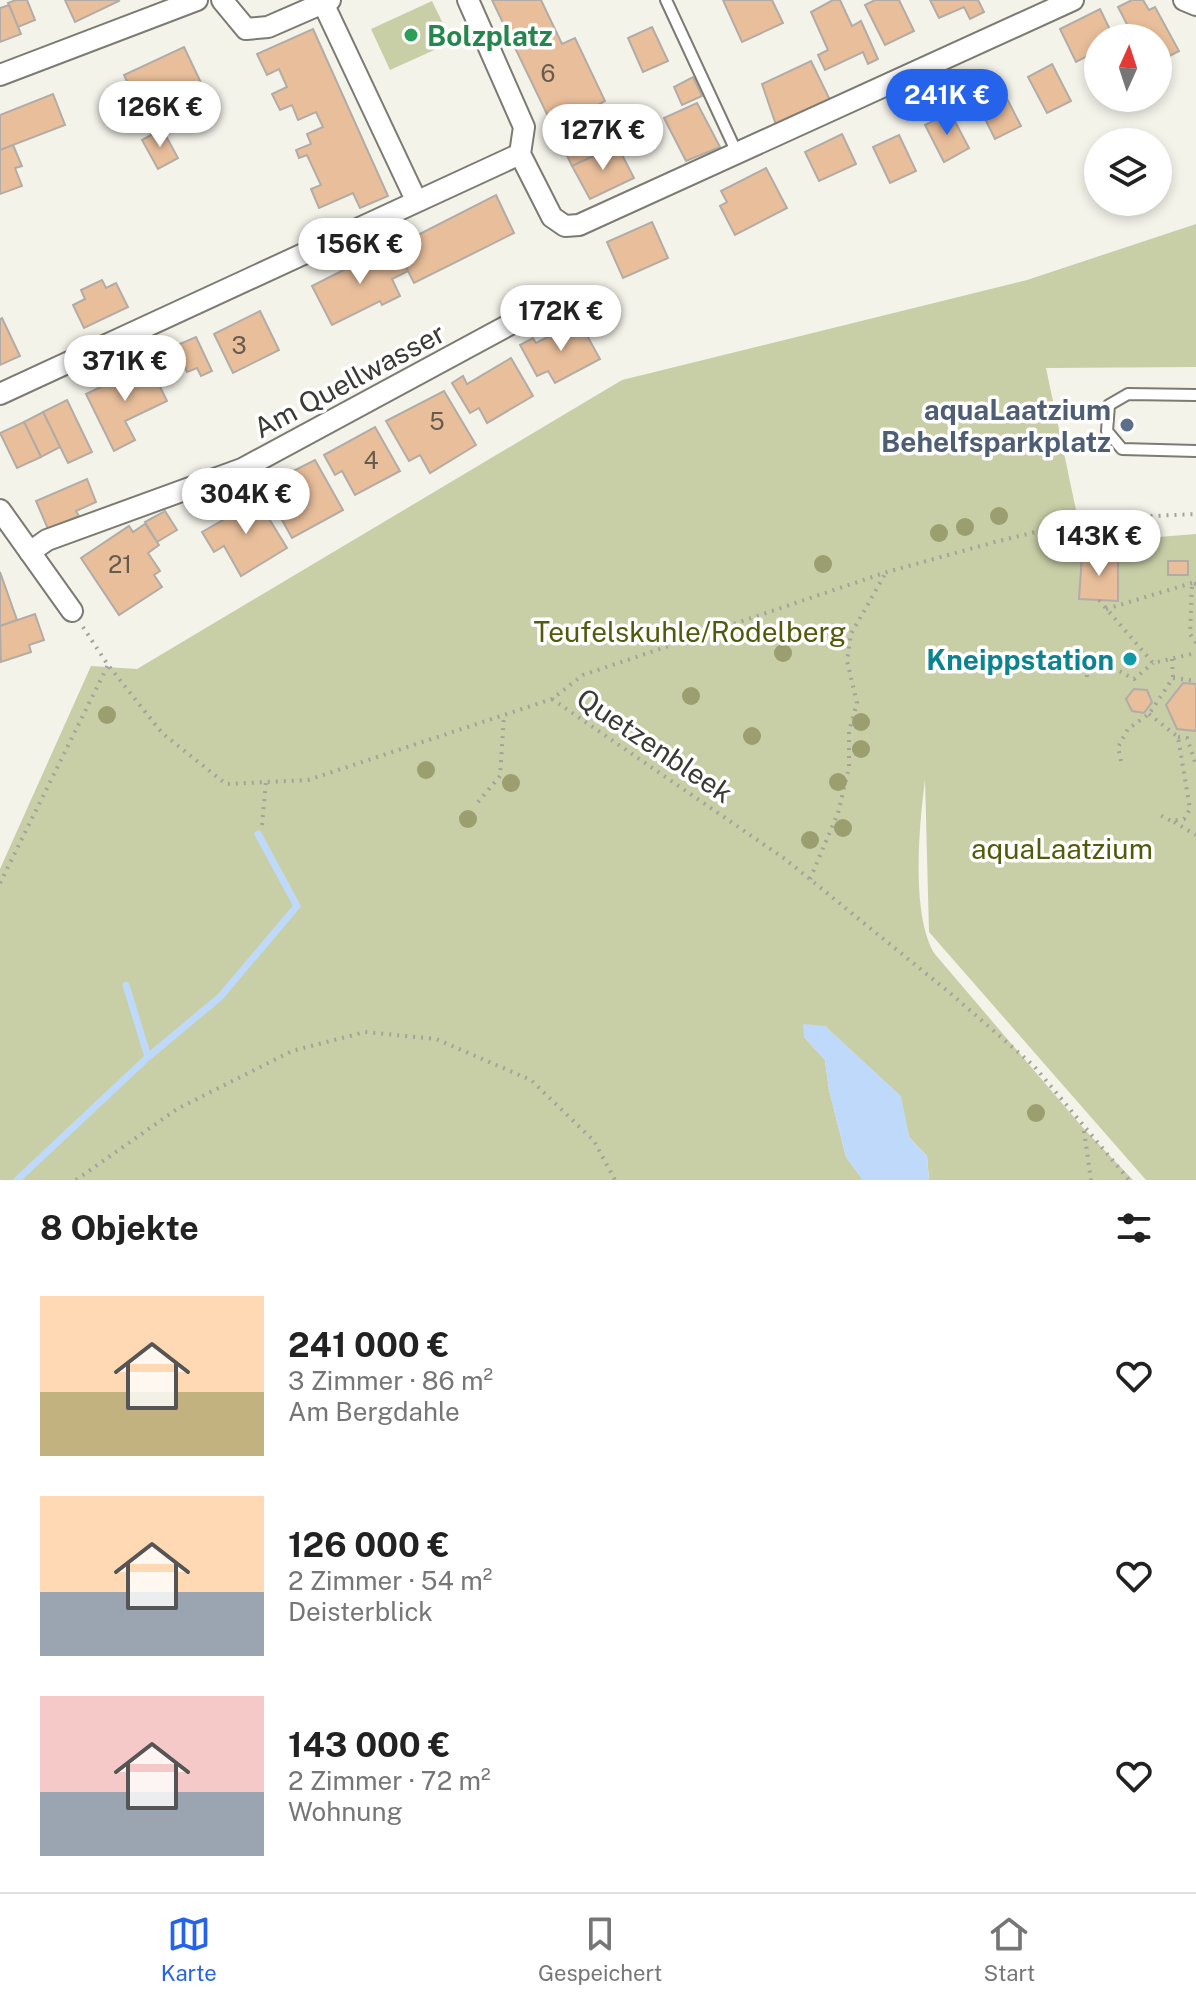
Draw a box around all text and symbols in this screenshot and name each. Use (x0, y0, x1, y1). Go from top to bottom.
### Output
place label: Bolzplatz (427, 19, 553, 52)
north arrow (1084, 24, 1172, 112)
map controls (1084, 24, 1172, 216)
marker: Bolzplatz (402, 26, 420, 44)
house number: 6 (541, 59, 555, 87)
pin: 241K € (882, 69, 1012, 137)
text: 241K € (904, 79, 990, 110)
pin: 126K € (95, 81, 225, 149)
text: 126K € (117, 91, 203, 122)
pin: 127K € (538, 104, 668, 172)
text: 127K € (560, 114, 646, 145)
button: layers (1084, 128, 1172, 216)
pin: 156K € (295, 218, 425, 286)
text: 156K € (316, 228, 404, 259)
pin: 172K € (496, 285, 626, 353)
text: 172K € (518, 295, 604, 326)
street label: Am Quellwasser (248, 316, 450, 444)
house number: 3 (231, 331, 247, 359)
pin: 371K € (60, 335, 190, 403)
text: 371K € (82, 345, 168, 376)
place label: aquaLaatzium Behelfsparkplatz (881, 393, 1111, 458)
house number: 5 (429, 407, 445, 435)
marker: aquaLaatzium Behelfsparkplatz (1118, 416, 1136, 434)
house number: 4 (363, 446, 379, 474)
pin: 304K € (181, 468, 311, 536)
text: 304K € (200, 478, 292, 509)
pin: 143K € (1034, 510, 1164, 578)
text: 143K € (1056, 520, 1142, 551)
house number: 21 (108, 550, 132, 578)
park label: Teufelskuhle/Rodelberg (534, 615, 846, 648)
place label: Kneippstation (926, 643, 1114, 676)
marker: Kneippstation (1121, 650, 1139, 668)
street label: Quetzenbleek (571, 681, 739, 809)
park label: aquaLaatzium (971, 832, 1153, 865)
icon: filters (1112, 1206, 1156, 1250)
text: 8 Objekte (40, 1208, 199, 1248)
text: 241 000 € (288, 1325, 449, 1365)
icon: home (104, 1328, 200, 1424)
icon: heart (1112, 1354, 1156, 1398)
text: 3 Zimmer · 86 m² (288, 1365, 493, 1396)
text: Am Bergdahle (288, 1396, 460, 1427)
text: 126 000 € (288, 1525, 450, 1565)
icon: home (104, 1528, 200, 1624)
icon: heart (1112, 1554, 1156, 1598)
text: 2 Zimmer · 54 m² (288, 1565, 492, 1596)
text: Deisterblick (288, 1596, 433, 1627)
text: 143 000 € (288, 1725, 450, 1765)
icon: home (104, 1728, 200, 1824)
icon: heart (1112, 1754, 1156, 1798)
text: 2 Zimmer · 72 m² (288, 1765, 491, 1796)
text: Wohnung (288, 1796, 403, 1827)
tab: Karte (161, 1912, 217, 1986)
tab: Gespeichert (538, 1912, 662, 1986)
tab: Start (984, 1912, 1035, 1986)

